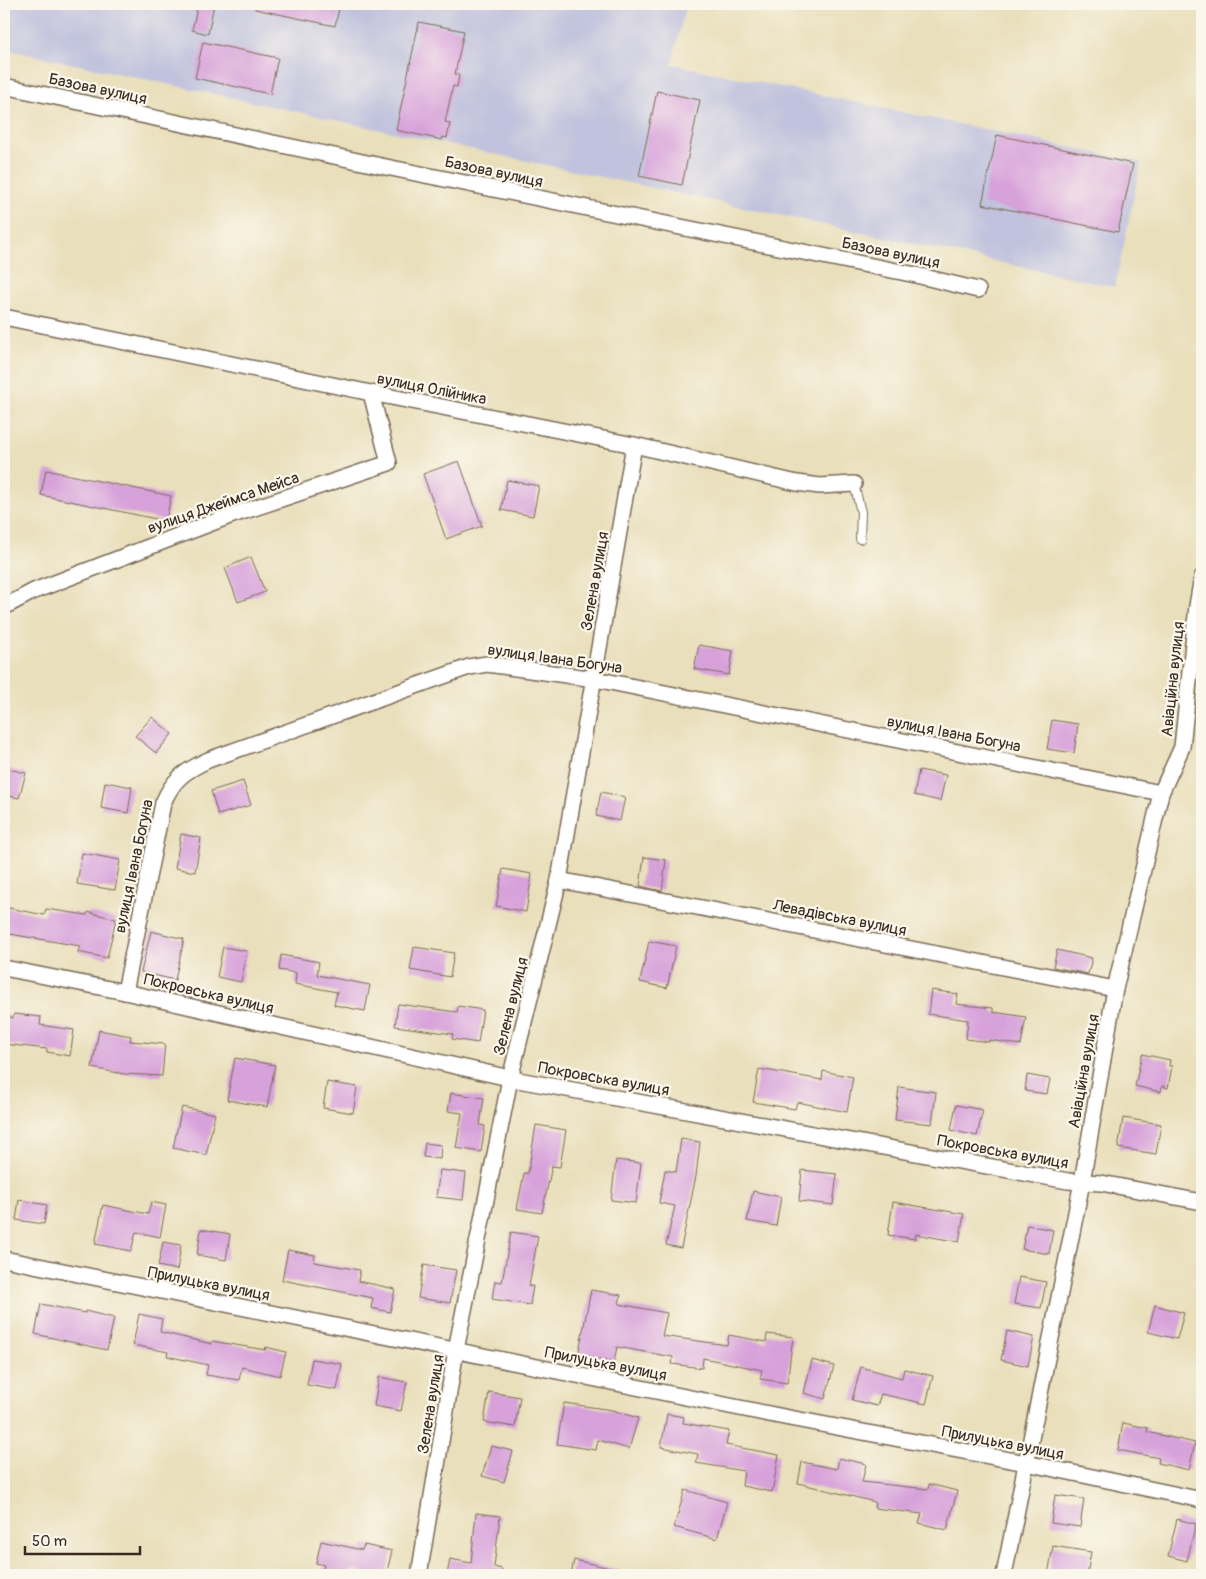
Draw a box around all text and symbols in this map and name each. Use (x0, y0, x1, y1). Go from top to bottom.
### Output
street label: Базова вулиця (47, 69, 149, 109)
street label: Базова вулиця (443, 152, 545, 192)
street label: Базова вулиця (840, 233, 942, 273)
street label: вулиця Олійника (375, 369, 488, 409)
street label: вулиця Джеймса Мейса (145, 468, 302, 538)
street label: Зелена вулиця (576, 530, 614, 632)
street label: Авіаційна вулиця (1157, 620, 1189, 738)
street label: вулиця Івана Богуна (486, 640, 624, 678)
street label: вулиця Івана Богуна (885, 711, 1022, 757)
street label: вулиця Івана Богуна (110, 798, 158, 935)
street label: Левадівська вулиця (770, 895, 908, 941)
street label: Зелена вулиця (489, 955, 533, 1057)
street label: Покровська вулиця (142, 969, 276, 1019)
street label: Авіаційна вулиця (1064, 1012, 1104, 1130)
street label: Покровська вулиця (537, 1058, 671, 1100)
street label: Покровська вулиця (936, 1131, 1070, 1173)
street label: Прилуцька вулиця (146, 1262, 272, 1306)
street label: Прилуцька вулиця (543, 1342, 669, 1386)
street label: Зелена вулиця (413, 1353, 449, 1455)
street label: Прилуцька вулиця (940, 1421, 1066, 1465)
scale bar (25, 1524, 140, 1556)
text: 50 m (32, 1532, 67, 1551)

